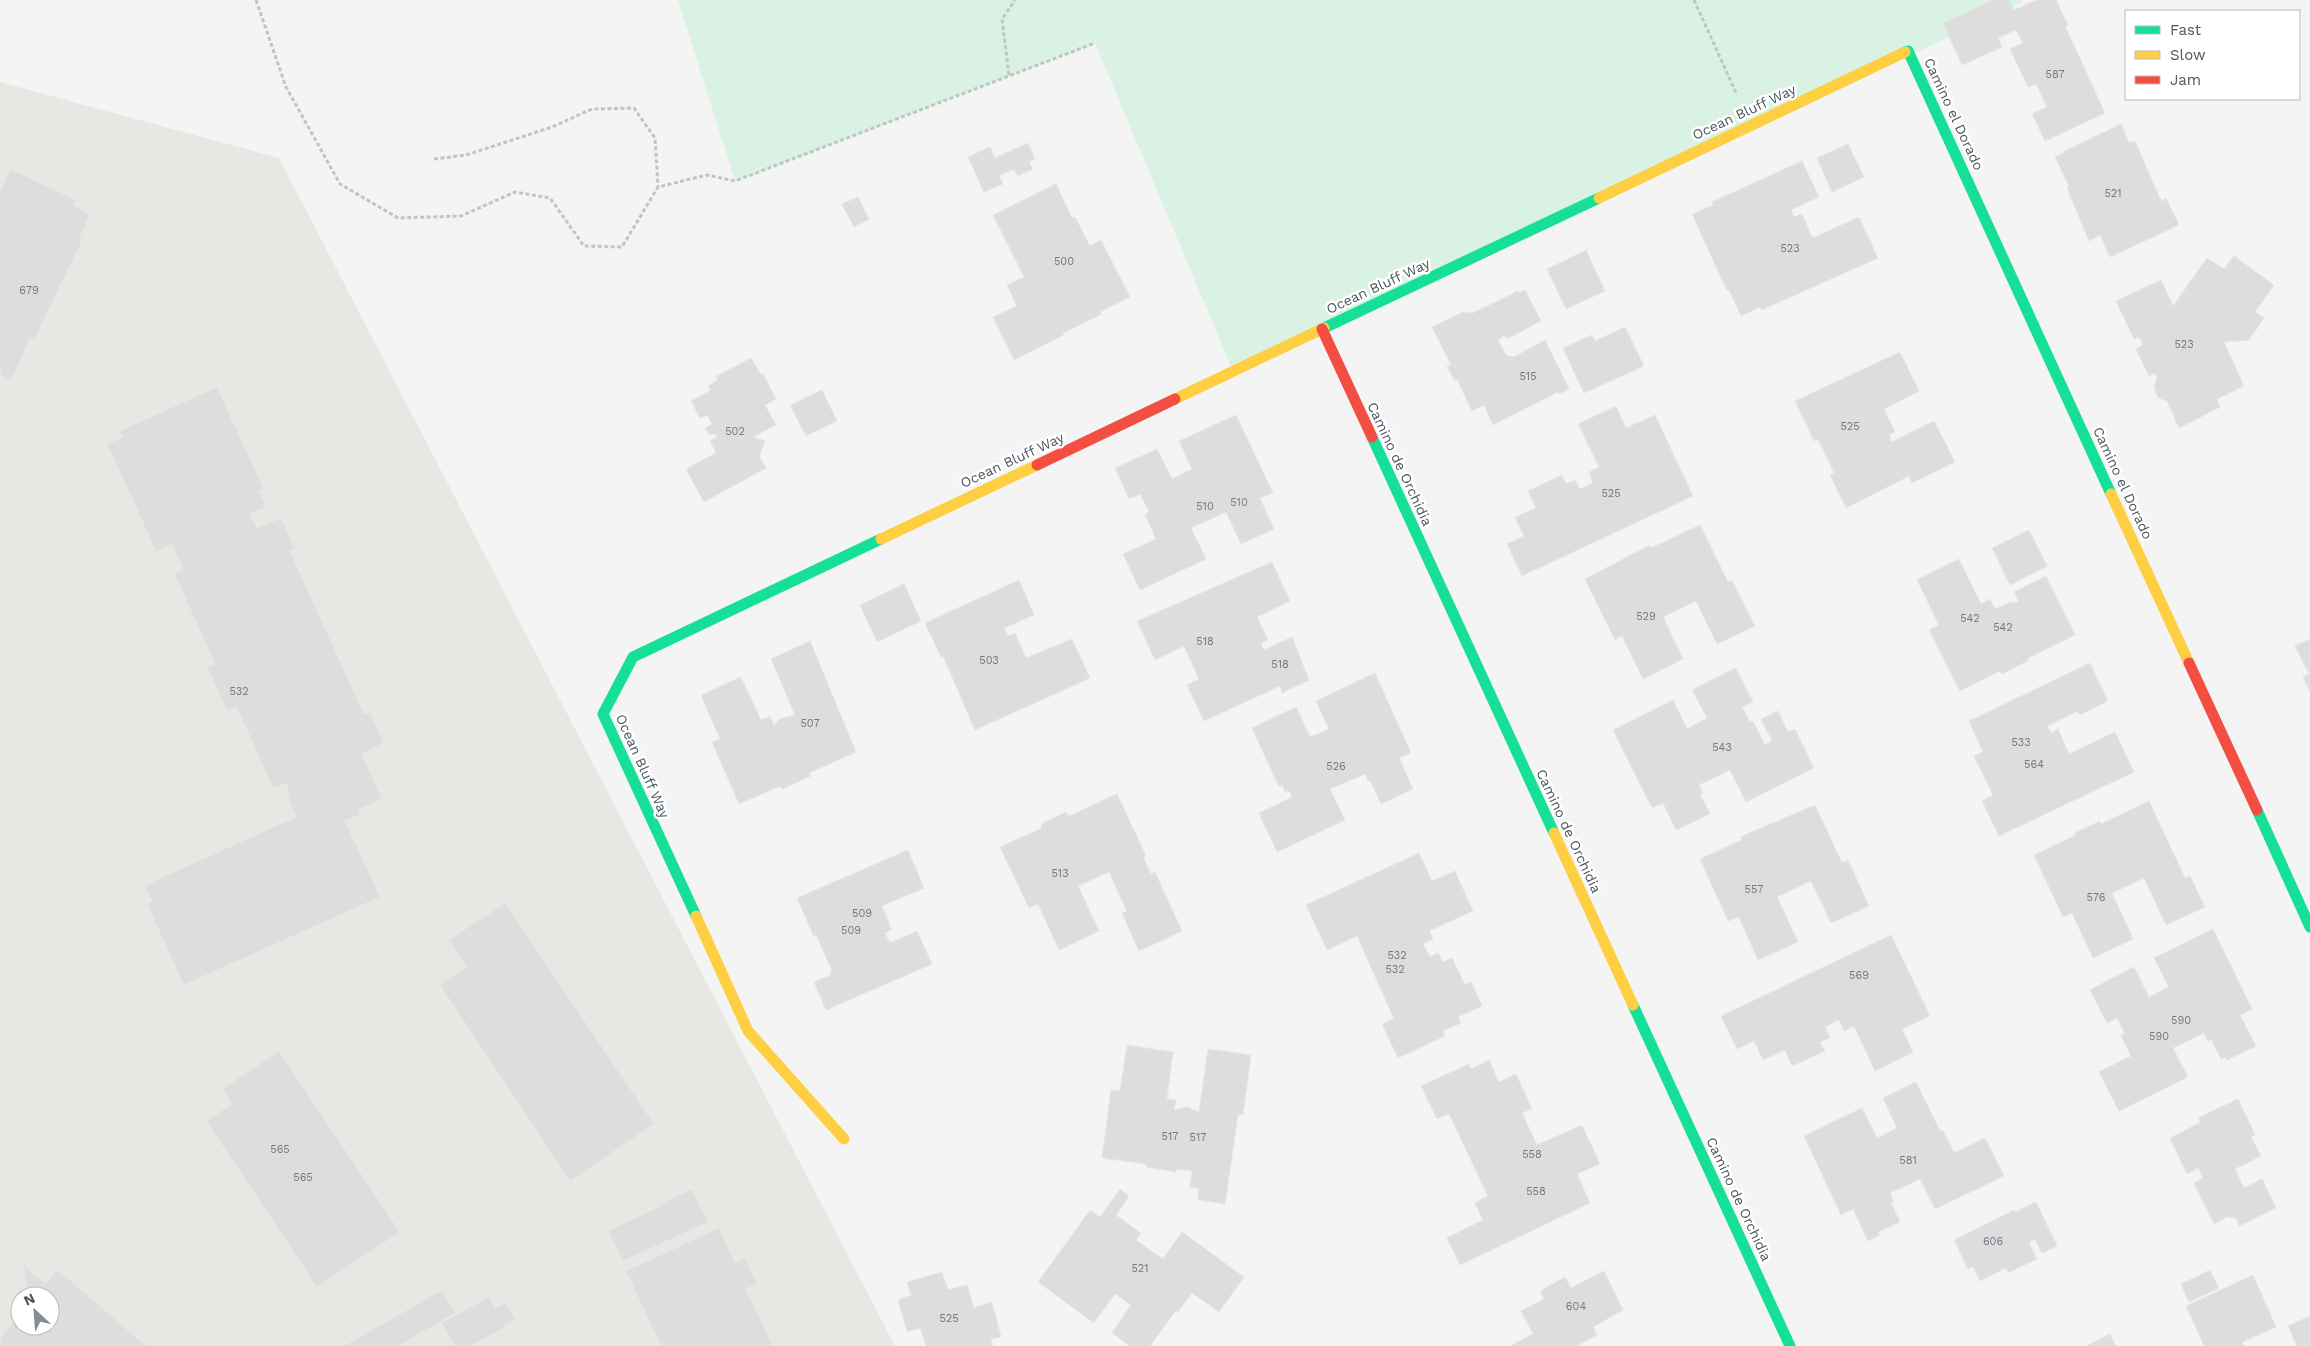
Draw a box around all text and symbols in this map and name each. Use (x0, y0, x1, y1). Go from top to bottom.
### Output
legend (2125, 10, 2300, 100)
text: Fast (2170, 21, 2202, 39)
text: Slow (2170, 46, 2206, 64)
street label: Camino el Dorado (1921, 55, 1987, 173)
house number: 587 (2046, 68, 2064, 81)
text: Jam (2170, 71, 2201, 89)
street label: Ocean Bluff Way (1690, 81, 1799, 143)
house number: 521 (2104, 187, 2122, 200)
house number: 523 (1780, 242, 1800, 255)
house number: 500 (1054, 255, 1074, 268)
street label: Ocean Bluff Way (1324, 255, 1433, 317)
house number: 679 (19, 284, 39, 297)
house number: 523 (2174, 338, 2194, 351)
house number: 515 (1519, 370, 1537, 383)
street label: Camino de Orchidia (1364, 400, 1436, 528)
house number: 525 (1840, 420, 1860, 433)
street label: Camino el Dorado (2090, 424, 2156, 542)
house number: 502 (725, 425, 745, 438)
street label: Ocean Bluff Way (958, 429, 1067, 491)
house number: 525 (1601, 487, 1621, 500)
house number: 510 (1230, 496, 1248, 509)
house number: 510 (1196, 500, 1214, 513)
house number: 529 (1636, 610, 1656, 623)
house number: 542 (1960, 612, 1980, 625)
house number: 542 (1993, 621, 2013, 634)
house number: 518 (1196, 635, 1214, 648)
house number: 503 (979, 654, 999, 667)
house number: 518 (1271, 658, 1289, 671)
house number: 532 (229, 685, 249, 698)
street label: Ocean Bluff Way (613, 711, 673, 821)
house number: 507 (800, 717, 820, 730)
house number: 533 (2011, 736, 2031, 749)
house number: 543 (1712, 741, 1732, 754)
house number: 564 (2024, 758, 2044, 771)
house number: 526 (1326, 760, 1346, 773)
street label: Camino de Orchidia (1533, 767, 1605, 895)
house number: 513 (1051, 867, 1069, 880)
house number: 557 (1745, 883, 1763, 896)
house number: 576 (2086, 891, 2106, 904)
house number: 509 (852, 907, 872, 920)
house number: 509 (841, 924, 861, 937)
house number: 532 (1387, 949, 1407, 962)
house number: 532 (1385, 963, 1405, 976)
house number: 569 (1849, 969, 1869, 982)
house number: 590 (2171, 1014, 2191, 1027)
house number: 590 (2149, 1030, 2169, 1043)
house number: 517 (1162, 1130, 1178, 1143)
house number: 517 (1190, 1131, 1206, 1144)
street label: Camino de Orchidia (1703, 1135, 1775, 1263)
house number: 565 (270, 1143, 290, 1156)
house number: 558 (1522, 1148, 1542, 1161)
house number: 581 (1899, 1154, 1917, 1167)
house number: 565 (293, 1171, 313, 1184)
house number: 558 (1526, 1185, 1546, 1198)
house number: 606 (1983, 1235, 2003, 1248)
house number: 521 (1131, 1262, 1149, 1275)
north arrow (10, 1286, 60, 1336)
text: N (21, 1290, 37, 1309)
house number: 604 (1566, 1300, 1586, 1313)
house number: 525 (939, 1312, 959, 1325)

